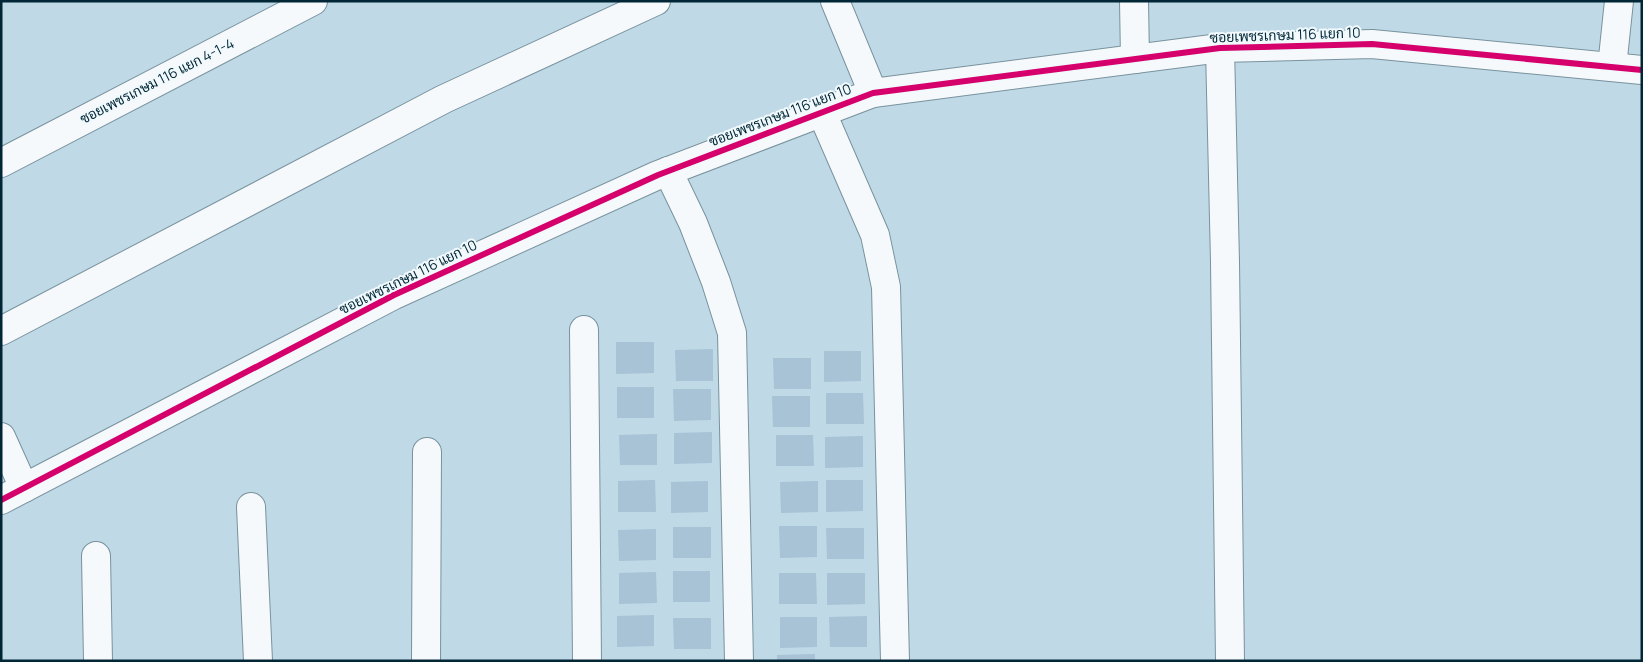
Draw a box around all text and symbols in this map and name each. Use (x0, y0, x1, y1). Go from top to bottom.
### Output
street label: ซอยเพชรเกษม 116 แยก 10 (1209, 22, 1361, 47)
street label: ซอยเพชรเกษม 116 แยก 4-1-4 (76, 33, 237, 128)
street label: ซอยเพชรเกษม 116 แยก 10 (706, 79, 854, 150)
street label: ซอยเพชรเกษม 116 แยก 10 (336, 235, 480, 318)

